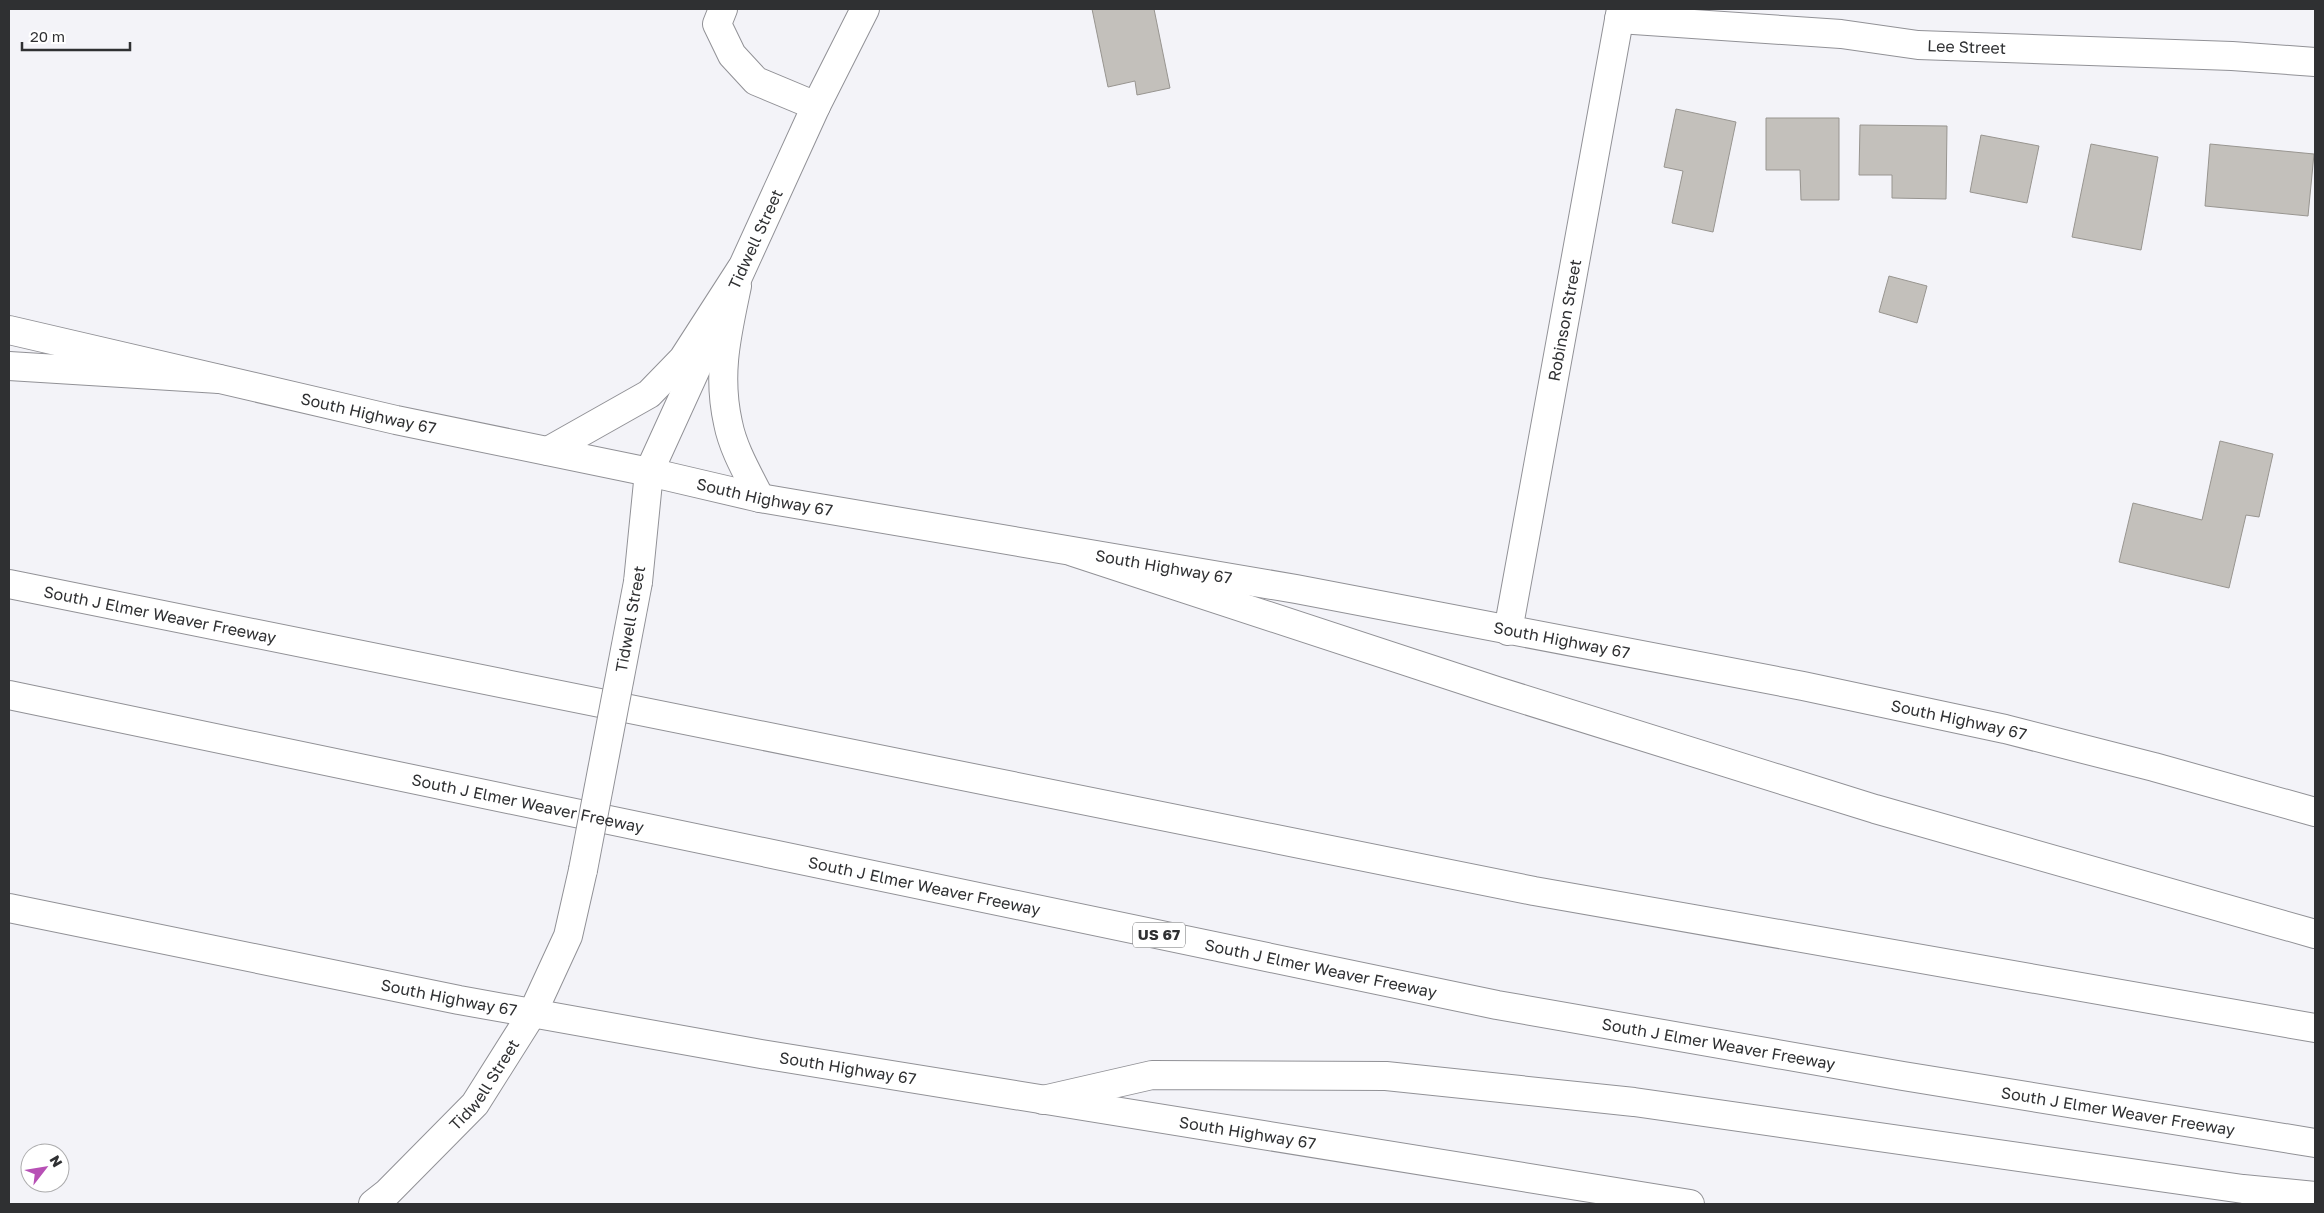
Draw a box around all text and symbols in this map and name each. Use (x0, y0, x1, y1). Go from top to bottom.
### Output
scale bar (22, 20, 130, 52)
text: 20 m (30, 27, 65, 45)
street label: Lee Street (1927, 35, 2006, 58)
street label: Tidwell Street (724, 186, 787, 292)
street label: Robinson Street (1544, 257, 1585, 383)
street label: South Highway 67 (299, 388, 438, 438)
street label: South Highway 67 (695, 473, 834, 520)
street label: South Highway 67 (1094, 545, 1233, 588)
street label: Tidwell Street (611, 564, 649, 674)
street label: South J Elmer Weaver Freeway (42, 581, 278, 648)
street label: South Highway 67 (1492, 617, 1632, 663)
street label: South Highway 67 (1889, 695, 2029, 744)
street label: South J Elmer Weaver Freeway (410, 769, 646, 837)
street label: South J Elmer Weaver Freeway (806, 852, 1042, 920)
road number: US 67 (1133, 922, 1185, 948)
street label: South J Elmer Weaver Freeway (1203, 934, 1439, 1002)
street label: South Highway 67 (379, 974, 519, 1020)
street label: South J Elmer Weaver Freeway (1600, 1014, 1837, 1074)
street label: Tidwell Street (445, 1035, 523, 1134)
street label: South Highway 67 (778, 1047, 918, 1089)
street label: South J Elmer Weaver Freeway (2000, 1082, 2236, 1140)
street label: South Highway 67 (1178, 1112, 1317, 1153)
north arrow (20, 1143, 70, 1193)
text: N (47, 1152, 67, 1170)

